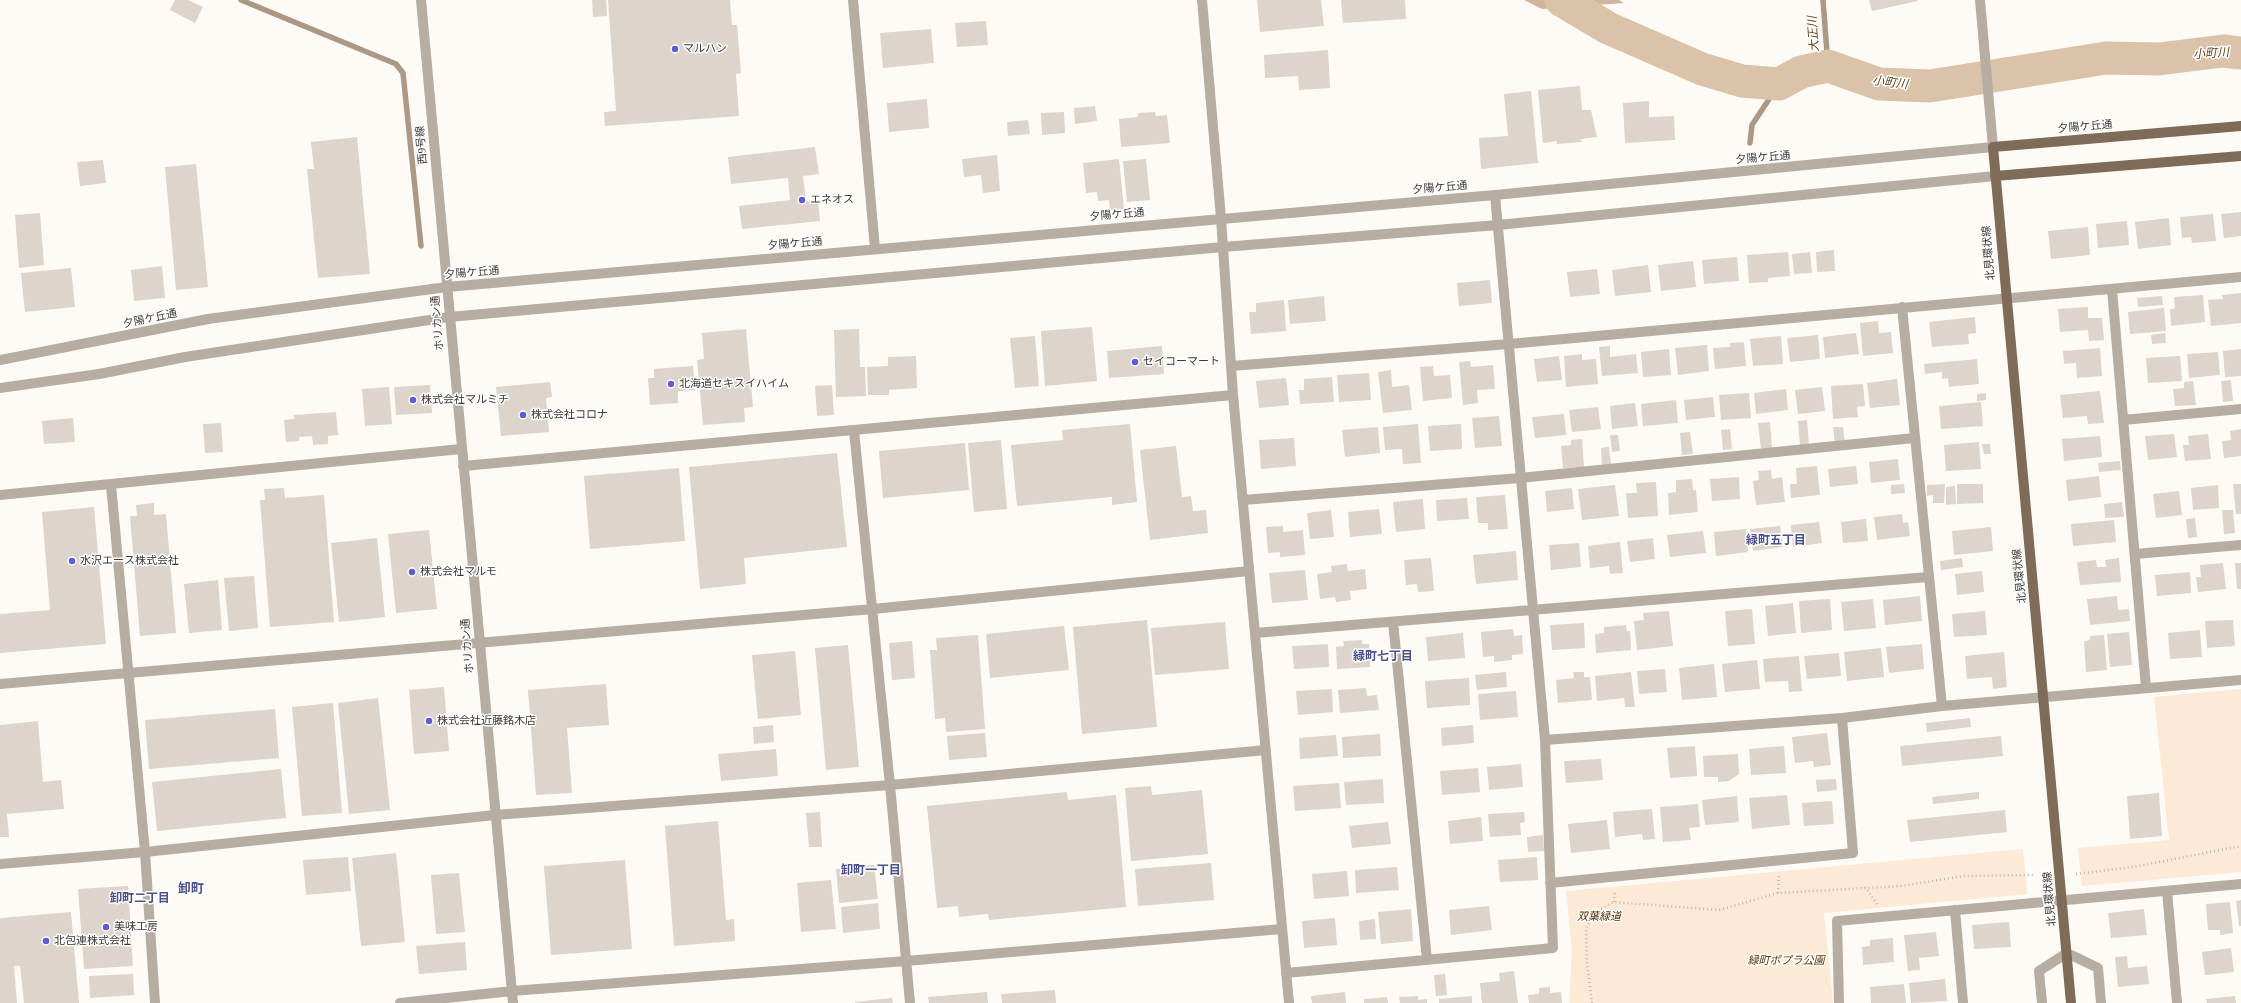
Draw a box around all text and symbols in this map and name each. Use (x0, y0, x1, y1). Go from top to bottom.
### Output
water label: 大正川 (1806, 16, 1822, 52)
place label: マルハン (683, 42, 727, 56)
marker: マルハン (670, 44, 680, 54)
water label: 小町川 (2193, 46, 2229, 62)
water label: 小町川 (1871, 74, 1909, 92)
street label: 夕陽ケ丘通 (2057, 118, 2113, 136)
street label: 西9号線 (414, 125, 430, 165)
street label: 夕陽ケ丘通 (1735, 149, 1791, 167)
street label: 夕陽ケ丘通 (1412, 179, 1468, 197)
place label: エネオス (810, 193, 854, 207)
marker: エネオス (797, 195, 807, 205)
street label: 夕陽ケ丘通 (1089, 206, 1145, 224)
street label: 北見環状線 (1980, 225, 1998, 281)
street label: 夕陽ケ丘通 (767, 235, 823, 253)
street label: 夕陽ケ丘通 (444, 264, 500, 282)
street label: ホリカン通 (429, 295, 447, 351)
street label: 夕陽ケ丘通 (122, 307, 178, 331)
place label: セイコーマート (1143, 355, 1220, 369)
marker: セイコーマート (1130, 357, 1140, 367)
place label: 北海道セキスイハイム (679, 377, 789, 391)
marker: 北海道セキスイハイム (666, 379, 676, 389)
place label: 株式会社マルミチ (421, 393, 509, 407)
marker: 株式会社マルミチ (408, 395, 418, 405)
place label: 株式会社コロナ (531, 408, 608, 422)
marker: 株式会社コロナ (518, 410, 528, 420)
district label: 緑町五丁目 (1746, 534, 1806, 548)
street label: 北見環状線 (2011, 548, 2029, 604)
place label: 水沢エース株式会社 (80, 554, 179, 568)
marker: 水沢エース株式会社 (67, 556, 77, 566)
place label: 株式会社マルモ (420, 565, 497, 579)
marker: 株式会社マルモ (407, 567, 417, 577)
street label: ホリカン通 (459, 618, 477, 674)
district label: 緑町七丁目 (1353, 650, 1413, 664)
place label: 株式会社近藤銘木店 (437, 714, 536, 728)
marker: 株式会社近藤銘木店 (424, 716, 434, 726)
district label: 卸町一丁目 (841, 864, 901, 878)
street label: 北見環状線 (2041, 871, 2059, 927)
district label: 卸町 (178, 882, 204, 898)
district label: 卸町二丁目 (110, 892, 170, 906)
park label: 双葉緑道 (1577, 910, 1621, 924)
place label: 美味工房 (114, 920, 158, 934)
marker: 美味工房 (101, 922, 111, 932)
place label: 北包連株式会社 (54, 934, 131, 948)
marker: 北包連株式会社 (41, 936, 51, 946)
park label: 緑町ポプラ公園 (1748, 954, 1824, 968)

